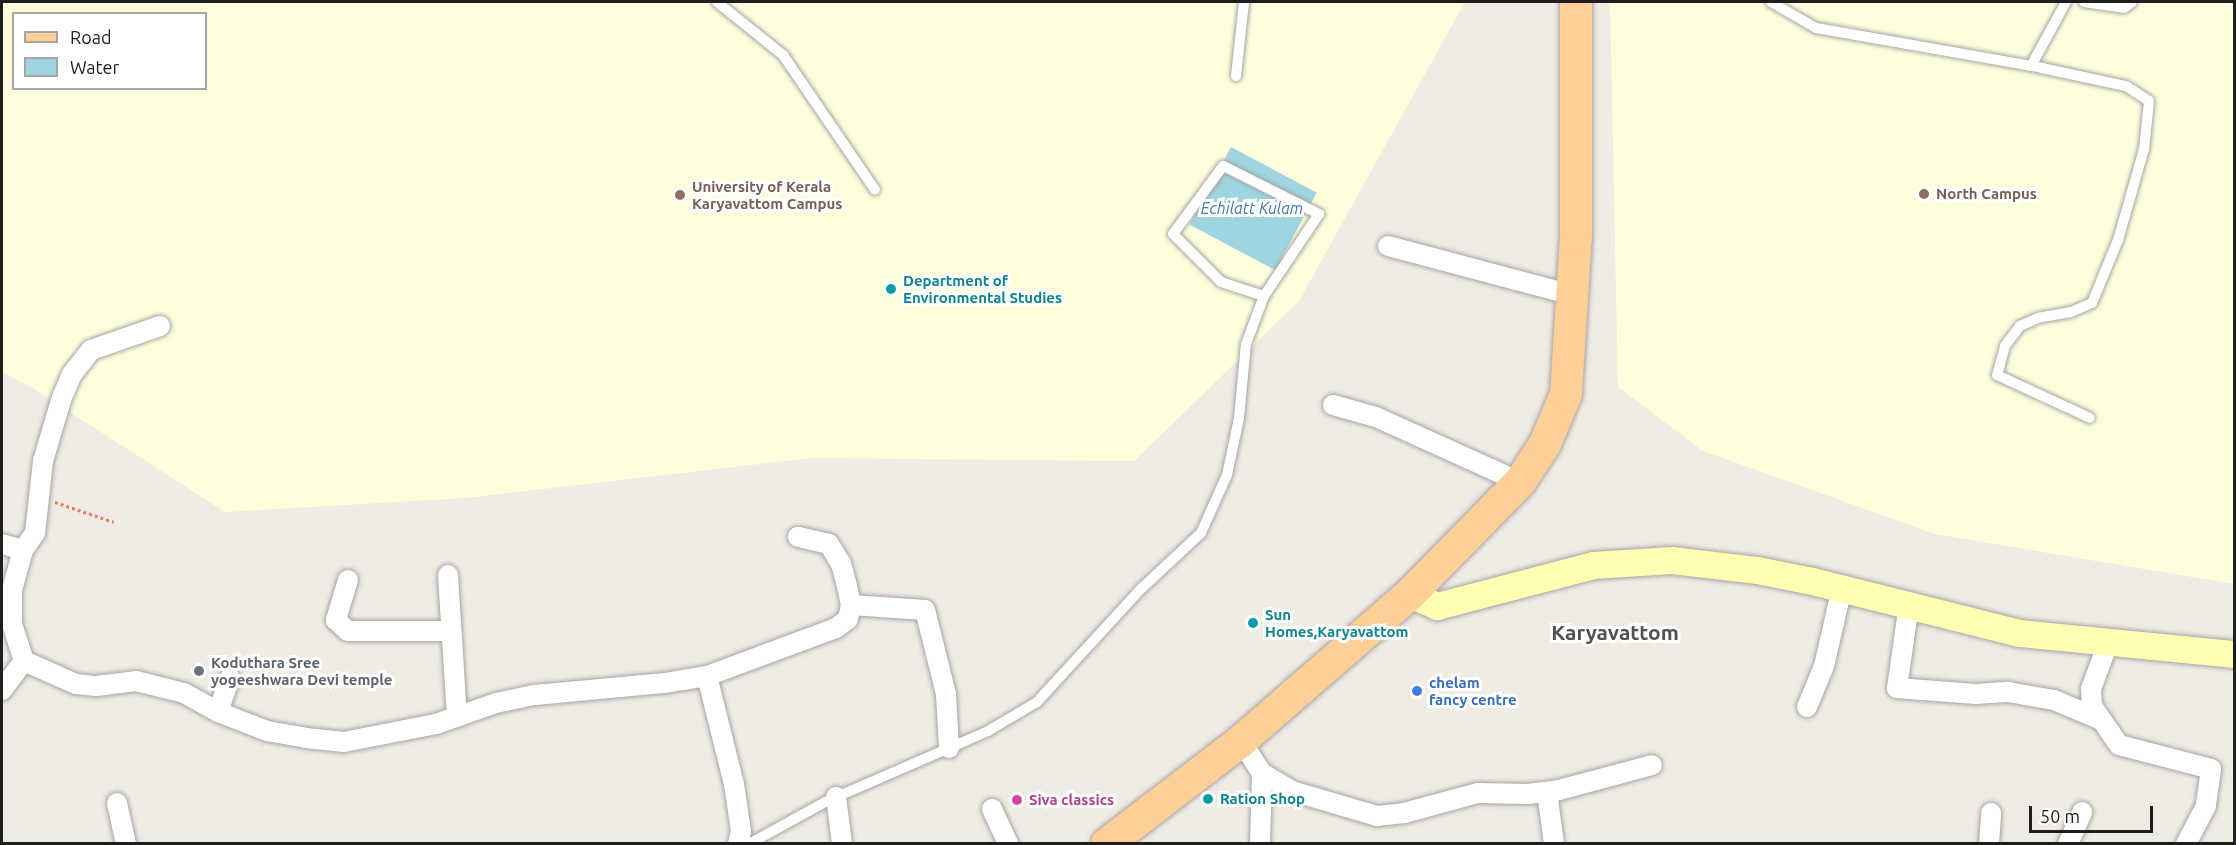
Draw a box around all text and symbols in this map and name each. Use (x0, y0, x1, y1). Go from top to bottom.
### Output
legend (12, 12, 207, 90)
text: Road (70, 27, 112, 47)
text: Water (70, 57, 119, 77)
place label: University of Kerala Karyavattom Campus (692, 177, 842, 212)
place label: North Campus (1936, 185, 2037, 203)
marker: North Campus (1917, 187, 1931, 201)
marker: University of Kerala Karyavattom Campus (673, 188, 687, 202)
water label: Echilatt Kulam (1201, 198, 1303, 218)
place label: Department of Environmental Studies (903, 271, 1062, 306)
marker: Department of Environmental Studies (884, 282, 898, 296)
place label: Sun Homes,Karyavattom (1265, 605, 1408, 640)
marker: Sun Homes,Karyavattom (1246, 616, 1260, 630)
district label: Karyavattom (1551, 619, 1679, 645)
place label: Koduthara Sree yogeeshwara Devi temple (211, 653, 392, 688)
marker: Koduthara Sree yogeeshwara Devi temple (192, 664, 206, 678)
place label: chelam fancy centre (1429, 673, 1517, 708)
marker: chelam fancy centre (1410, 684, 1424, 698)
place label: Ration Shop (1220, 790, 1305, 808)
place label: Siva classics (1029, 791, 1114, 809)
marker: Ration Shop (1201, 792, 1215, 806)
marker: Siva classics (1010, 793, 1024, 807)
scale bar (2032, 794, 2156, 832)
text: 50 m (2040, 806, 2080, 826)

